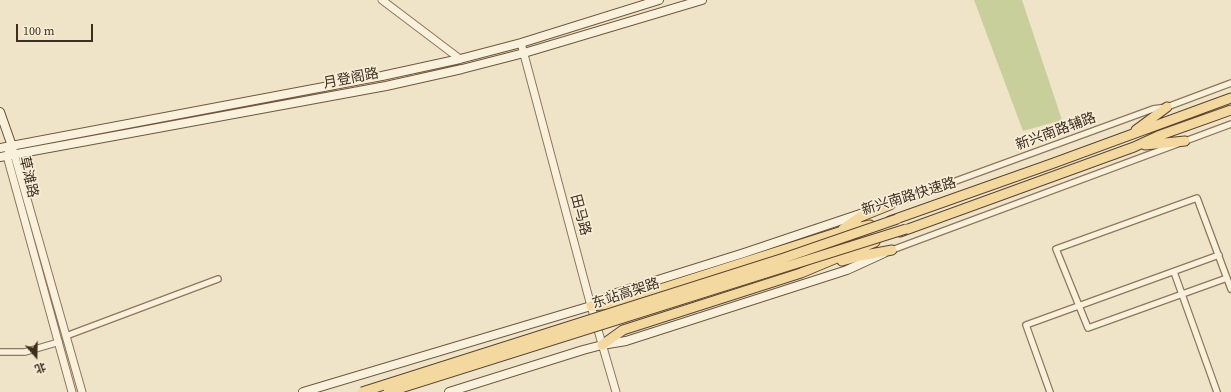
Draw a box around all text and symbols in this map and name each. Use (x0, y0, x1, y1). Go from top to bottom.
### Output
scale bar (18, 16, 95, 42)
text: 100 m (23, 23, 55, 39)
street label: 月登阁路 (322, 65, 380, 93)
street label: 新兴南路辅路 (1014, 110, 1098, 154)
street label: 草滩路 (15, 155, 41, 199)
street label: 新兴南路快速路 (860, 175, 958, 219)
street label: 田马路 (566, 193, 594, 237)
street label: 东站高架路 (590, 275, 662, 313)
north arrow (16, 336, 56, 376)
text: 北 (33, 359, 48, 377)

